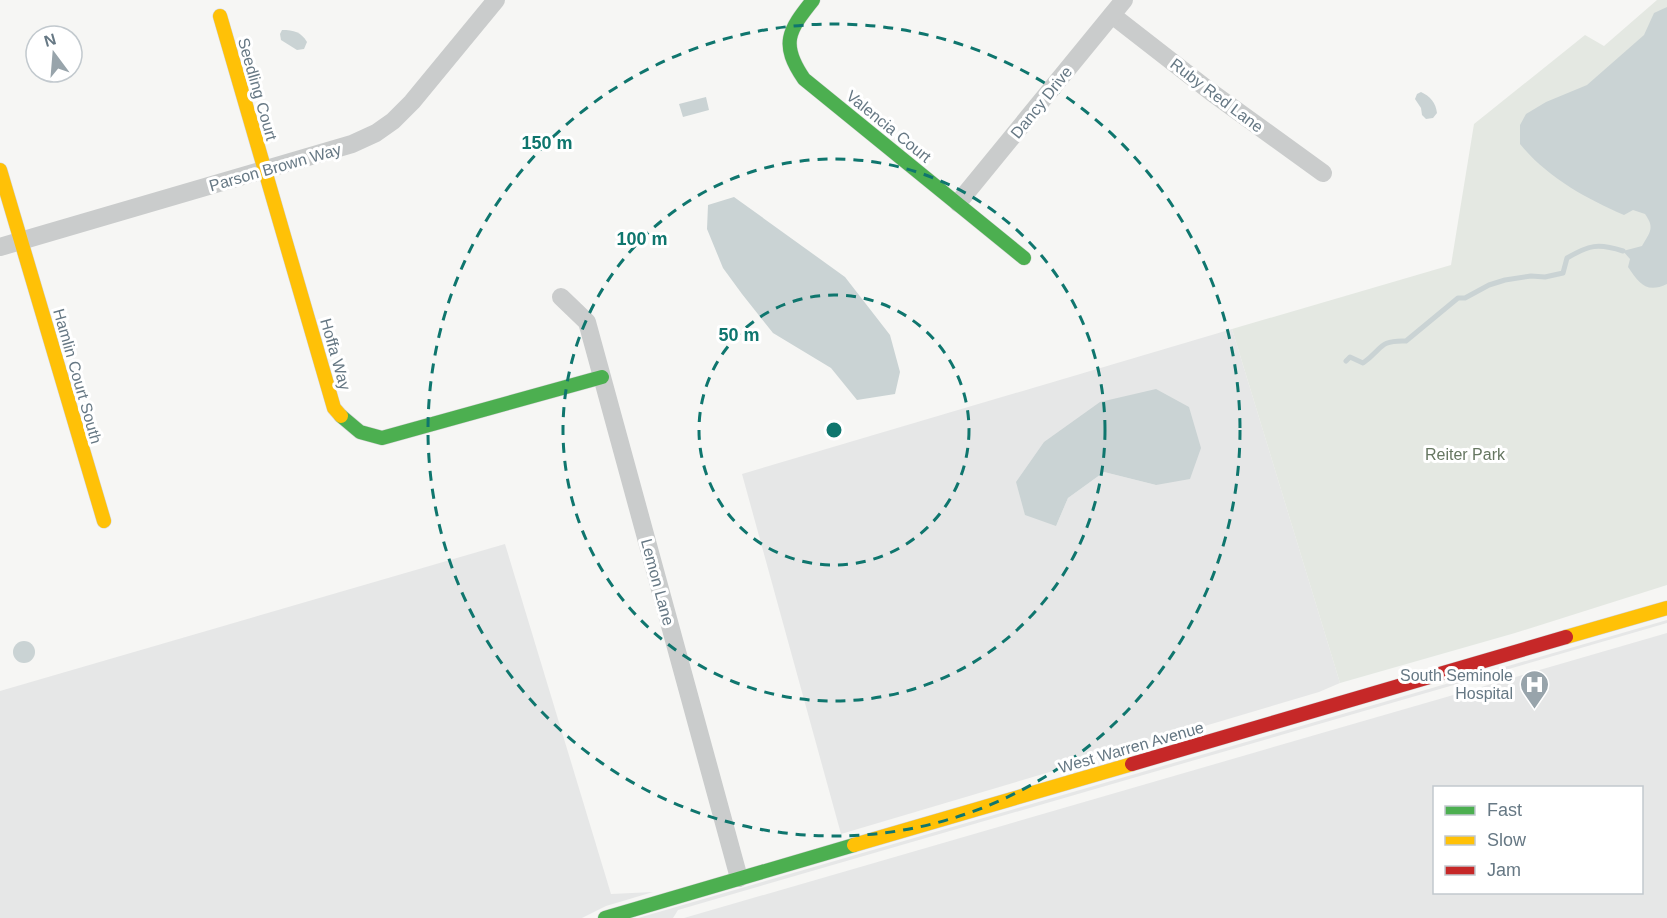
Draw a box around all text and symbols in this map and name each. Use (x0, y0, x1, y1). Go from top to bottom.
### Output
north arrow (24, 24, 84, 84)
text: N (42, 30, 58, 50)
street label: Seedling Court (235, 36, 280, 143)
street label: Ruby Red Lane (1167, 55, 1266, 136)
street label: Dancy Drive (1007, 63, 1075, 142)
street label: Valencia Court (843, 87, 935, 166)
text: 150 m (521, 133, 573, 153)
street label: Parson Brown Way (207, 141, 343, 194)
text: 100 m (616, 229, 668, 249)
street label: Hamlin Court South (50, 307, 105, 446)
street label: Hoffa Way (317, 316, 354, 392)
text: 50 m (718, 325, 760, 345)
centre of rings (824, 420, 844, 440)
park label: Reiter Park (1425, 446, 1506, 463)
street label: Lemon Lane (638, 537, 677, 627)
place label: South Seminole Hospital (1400, 667, 1513, 702)
hospital icon: South Seminole Hospital (1518, 668, 1550, 710)
street label: West Warren Avenue (1057, 719, 1206, 776)
legend (1433, 786, 1643, 894)
text: Fast (1487, 800, 1522, 820)
text: Slow (1487, 830, 1527, 850)
text: Jam (1487, 860, 1521, 880)

